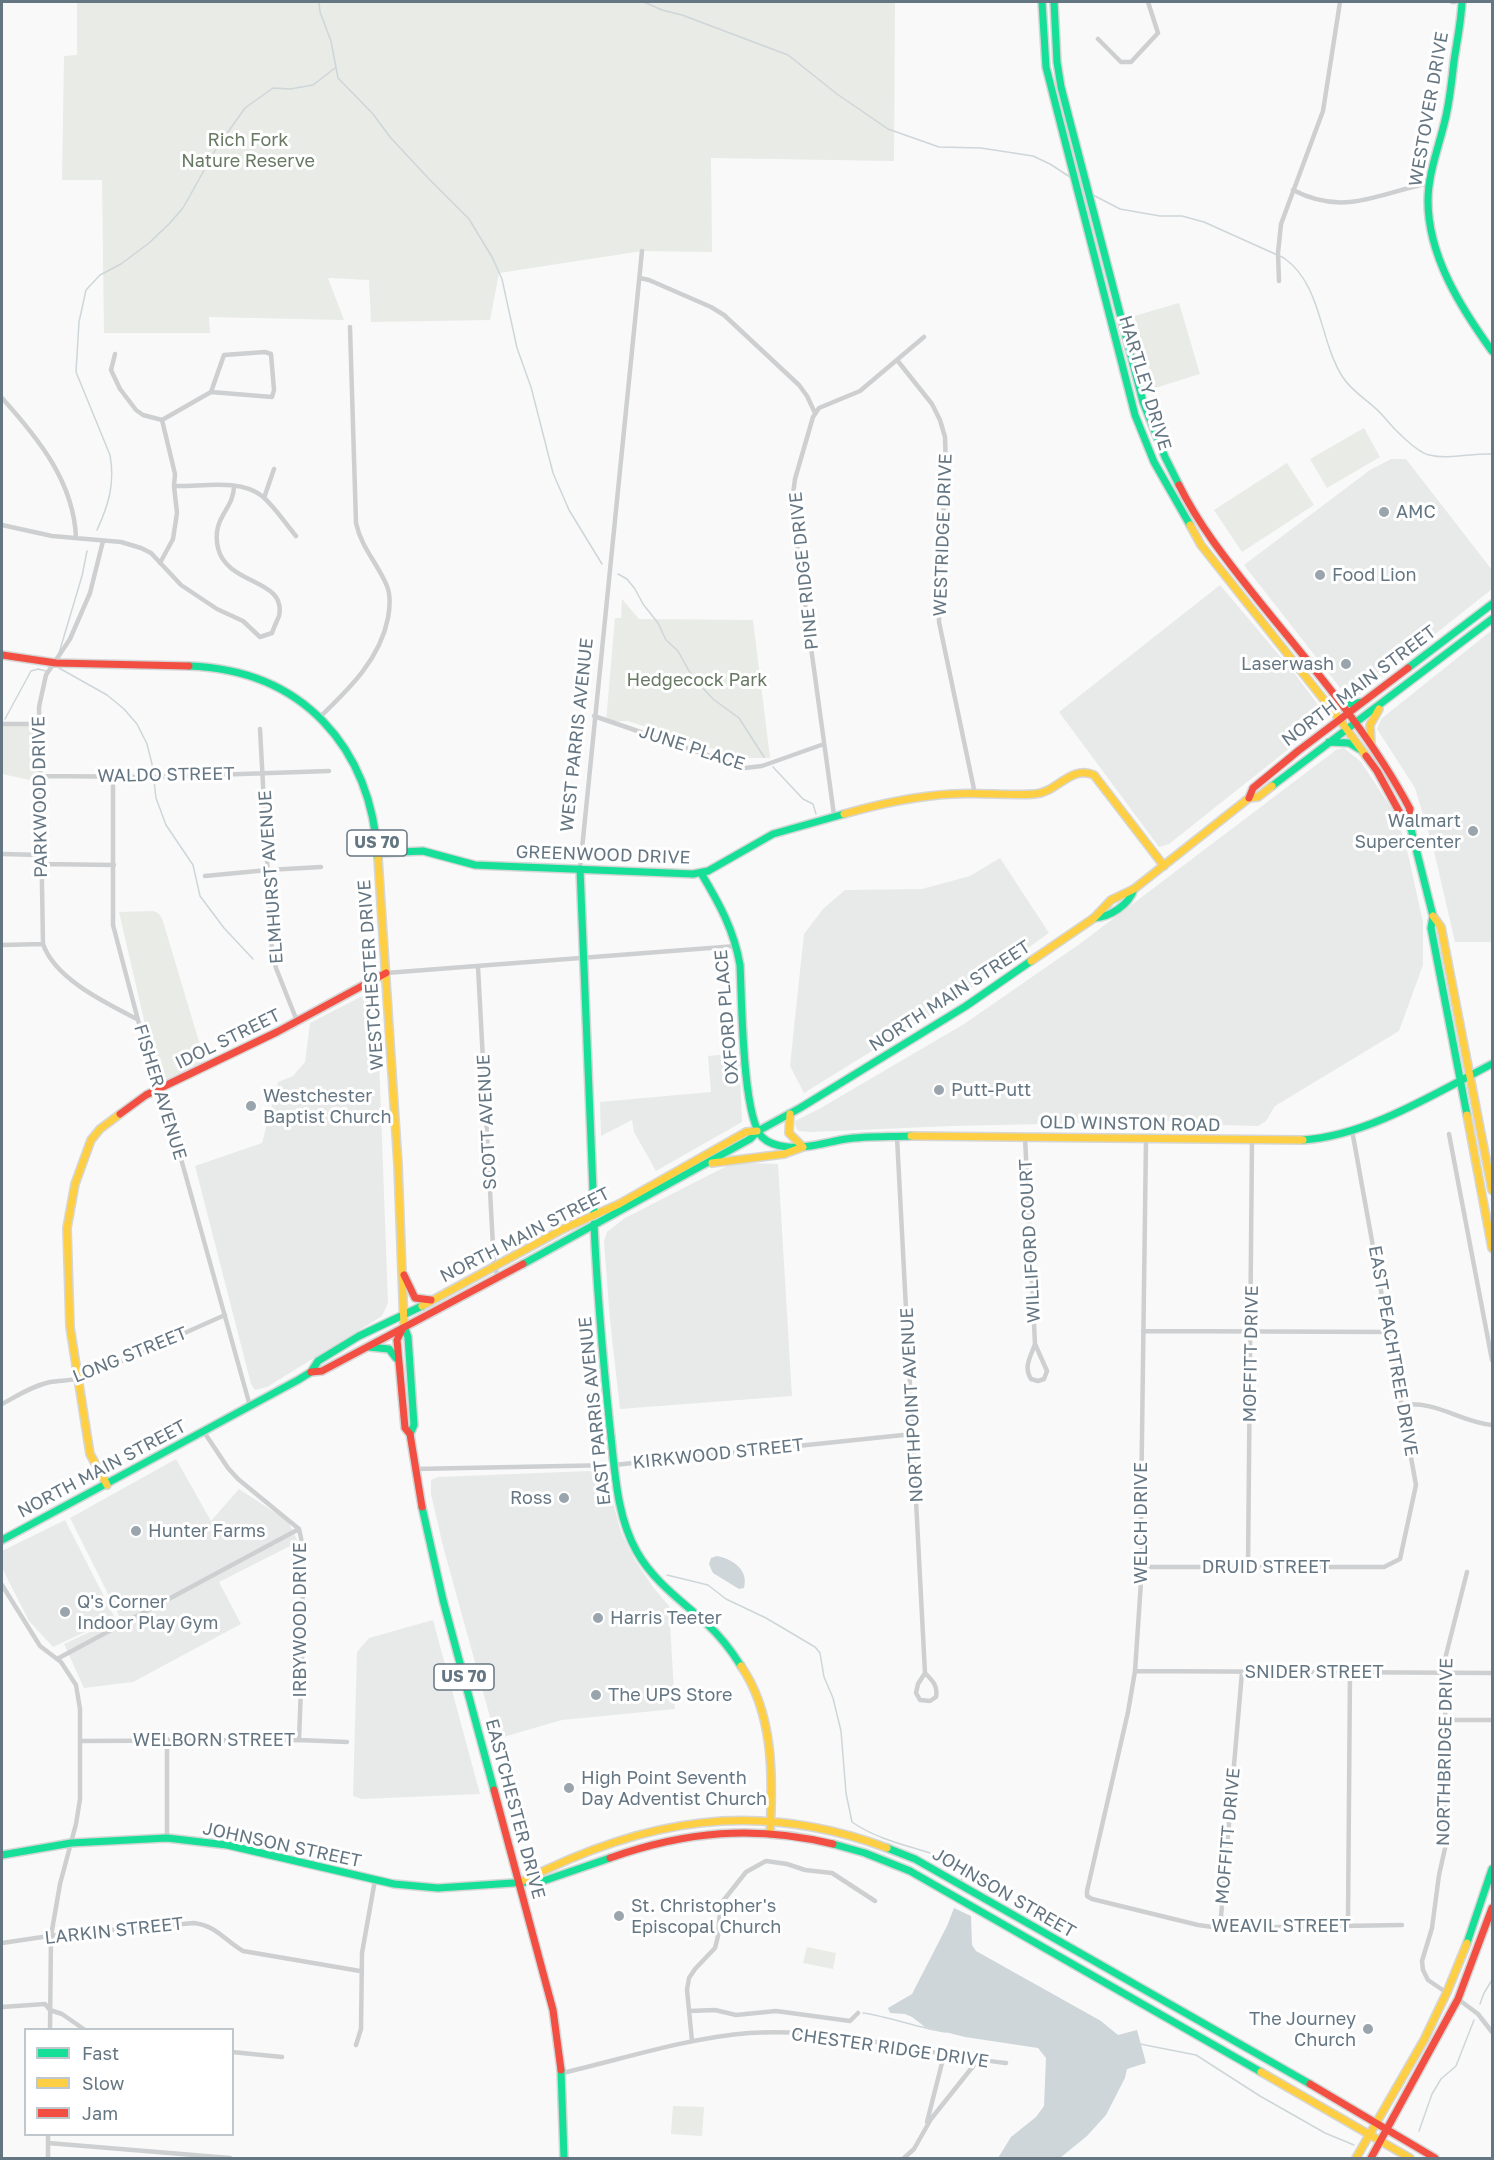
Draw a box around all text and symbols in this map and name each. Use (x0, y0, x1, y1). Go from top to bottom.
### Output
street label: WESTOVER DRIVE (1405, 30, 1453, 188)
park label: Rich Fork Nature Reserve (181, 129, 315, 172)
street label: HARTLEY DRIVE (1114, 313, 1176, 453)
street label: WESTRIDGE DRIVE (929, 453, 957, 617)
street label: PINE RIDGE DRIVE (785, 491, 823, 651)
place label: AMC (1396, 501, 1436, 523)
marker: AMC (1377, 505, 1391, 519)
place label: Food Lion (1332, 564, 1417, 586)
marker: Food Lion (1313, 568, 1327, 582)
street label: NORTH MAIN STREET (1278, 621, 1440, 751)
street label: WEST PARRIS AVENUE (556, 637, 598, 833)
place label: Laserwash (1241, 653, 1334, 675)
marker: Laserwash (1339, 657, 1353, 671)
park label: Hedgecock Park (627, 669, 767, 691)
street label: PARKWOOD DRIVE (28, 716, 52, 878)
street label: JUNE PLACE (636, 721, 748, 775)
street label: WALDO STREET (97, 763, 235, 787)
street label: ELMHURST AVENUE (254, 789, 288, 965)
place label: Walmart Supercenter (1354, 810, 1461, 852)
marker: Walmart Supercenter (1466, 824, 1480, 838)
road number: US 70 (347, 830, 407, 856)
street label: GREENWOOD DRIVE (515, 841, 691, 869)
street label: WESTCHESTER DRIVE (354, 879, 388, 1071)
street label: NORTH MAIN STREET (865, 936, 1035, 1056)
street label: OXFORD PLACE (710, 949, 744, 1085)
street label: IDOL STREET (172, 1004, 284, 1074)
street label: FISHER AVENUE (129, 1022, 191, 1162)
street label: SCOTT AVENUE (473, 1054, 501, 1190)
place label: Putt-Putt (951, 1079, 1031, 1101)
marker: Putt-Putt (932, 1083, 946, 1097)
place label: Westchester Baptist Church (263, 1085, 391, 1128)
marker: Westchester Baptist Church (244, 1099, 258, 1113)
street label: OLD WINSTON ROAD (1039, 1112, 1221, 1136)
street label: WILLIFORD COURT (1015, 1158, 1045, 1324)
street label: NORTH MAIN STREET (436, 1183, 614, 1287)
street label: EAST PEACHTREE DRIVE (1364, 1244, 1422, 1458)
street label: MOFFITT DRIVE (1239, 1285, 1263, 1423)
street label: NORTHPOINT AVENUE (896, 1307, 928, 1503)
street label: EAST PARRIS AVENUE (574, 1316, 616, 1506)
street label: LONG STREET (70, 1322, 190, 1388)
street label: NORTH MAIN STREET (14, 1415, 190, 1523)
street label: KIRKWOOD STREET (631, 1434, 805, 1474)
street label: WELCH DRIVE (1130, 1462, 1152, 1584)
place label: Ross (510, 1487, 552, 1509)
marker: Ross (557, 1491, 571, 1505)
place label: Hunter Farms (148, 1520, 266, 1542)
marker: Hunter Farms (129, 1524, 143, 1538)
street label: IRBYWOOD DRIVE (289, 1542, 311, 1698)
street label: DRUID STREET (1202, 1556, 1330, 1578)
place label: Q's Corner Indoor Play Gym (77, 1591, 219, 1634)
marker: Q's Corner Indoor Play Gym (58, 1605, 72, 1619)
place label: Harris Teeter (610, 1607, 722, 1629)
marker: Harris Teeter (591, 1611, 605, 1625)
street label: NORTHBRIDGE DRIVE (1433, 1658, 1457, 1846)
street label: SNIDER STREET (1244, 1661, 1384, 1683)
road number: US 70 (434, 1664, 494, 1690)
place label: The UPS Store (608, 1684, 733, 1706)
marker: The UPS Store (589, 1688, 603, 1702)
street label: EASTCHESTER DRIVE (481, 1717, 549, 1901)
street label: WELBORN STREET (133, 1729, 295, 1751)
place label: High Point Seventh Day Adventist Church (581, 1767, 767, 1810)
street label: MOFFITT DRIVE (1211, 1767, 1245, 1905)
marker: High Point Seventh Day Adventist Church (562, 1781, 576, 1795)
street label: JOHNSON STREET (201, 1818, 363, 1872)
street label: JOHNSON STREET (929, 1843, 1079, 1943)
place label: St. Christopher's Episcopal Church (631, 1895, 781, 1938)
marker: St. Christopher's Episcopal Church (612, 1909, 626, 1923)
street label: LARKIN STREET (44, 1913, 184, 1949)
street label: WEAVIL STREET (1211, 1915, 1351, 1937)
place label: The Journey Church (1249, 2008, 1356, 2050)
marker: The Journey Church (1361, 2022, 1375, 2036)
street label: CHESTER RIDGE DRIVE (790, 2023, 990, 2073)
legend (24, 2028, 234, 2136)
text: Fast (82, 2042, 119, 2064)
text: Slow (82, 2072, 124, 2094)
text: Jam (82, 2102, 118, 2124)

